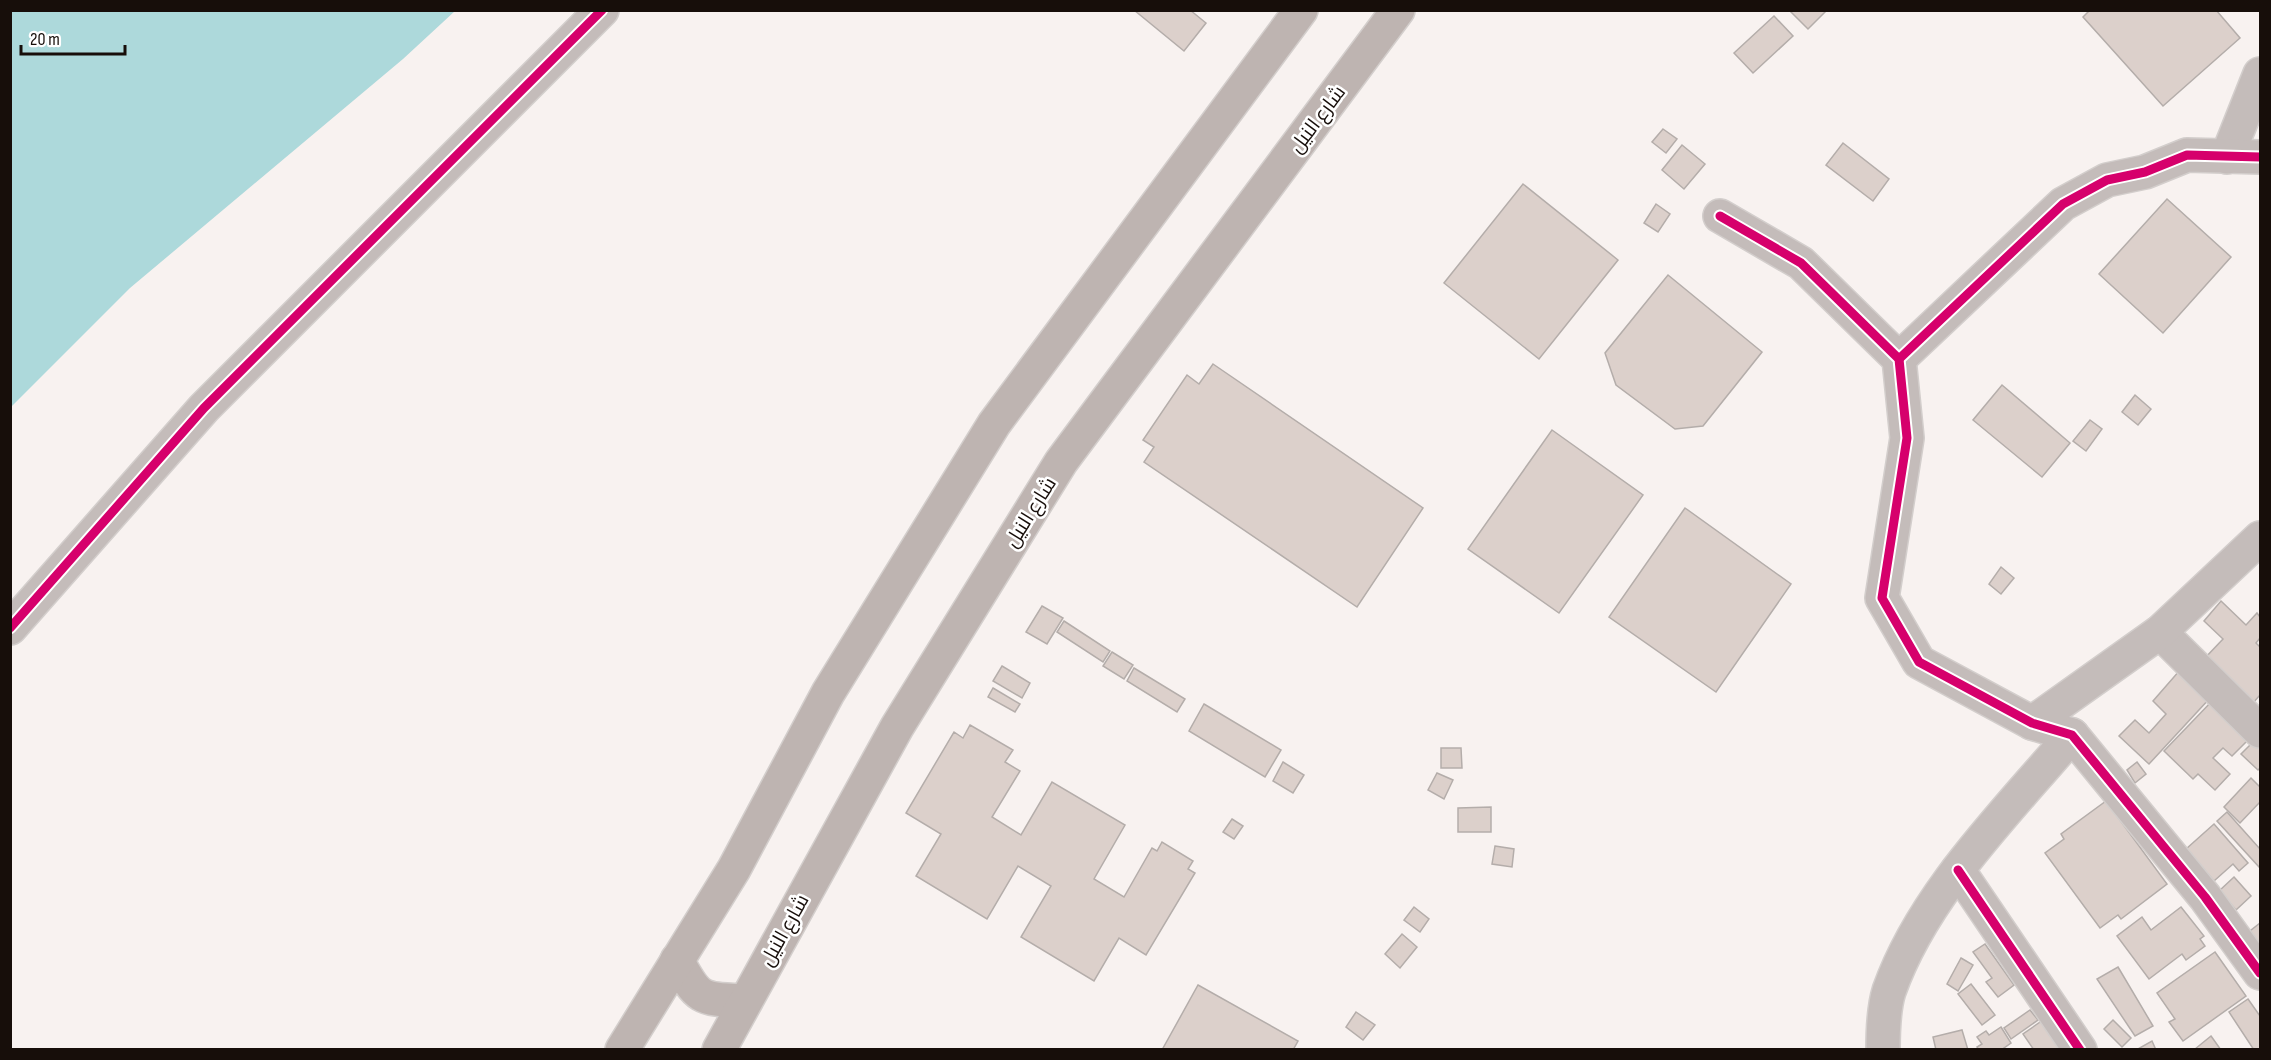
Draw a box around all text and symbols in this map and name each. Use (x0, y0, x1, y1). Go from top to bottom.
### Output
scale bar (21, 18, 124, 56)
text: 20 m (30, 29, 60, 50)
street label: شارع النيل (1285, 81, 1352, 159)
street label: شارع النيل (1000, 473, 1063, 553)
street label: شارع النيل (755, 890, 815, 971)

